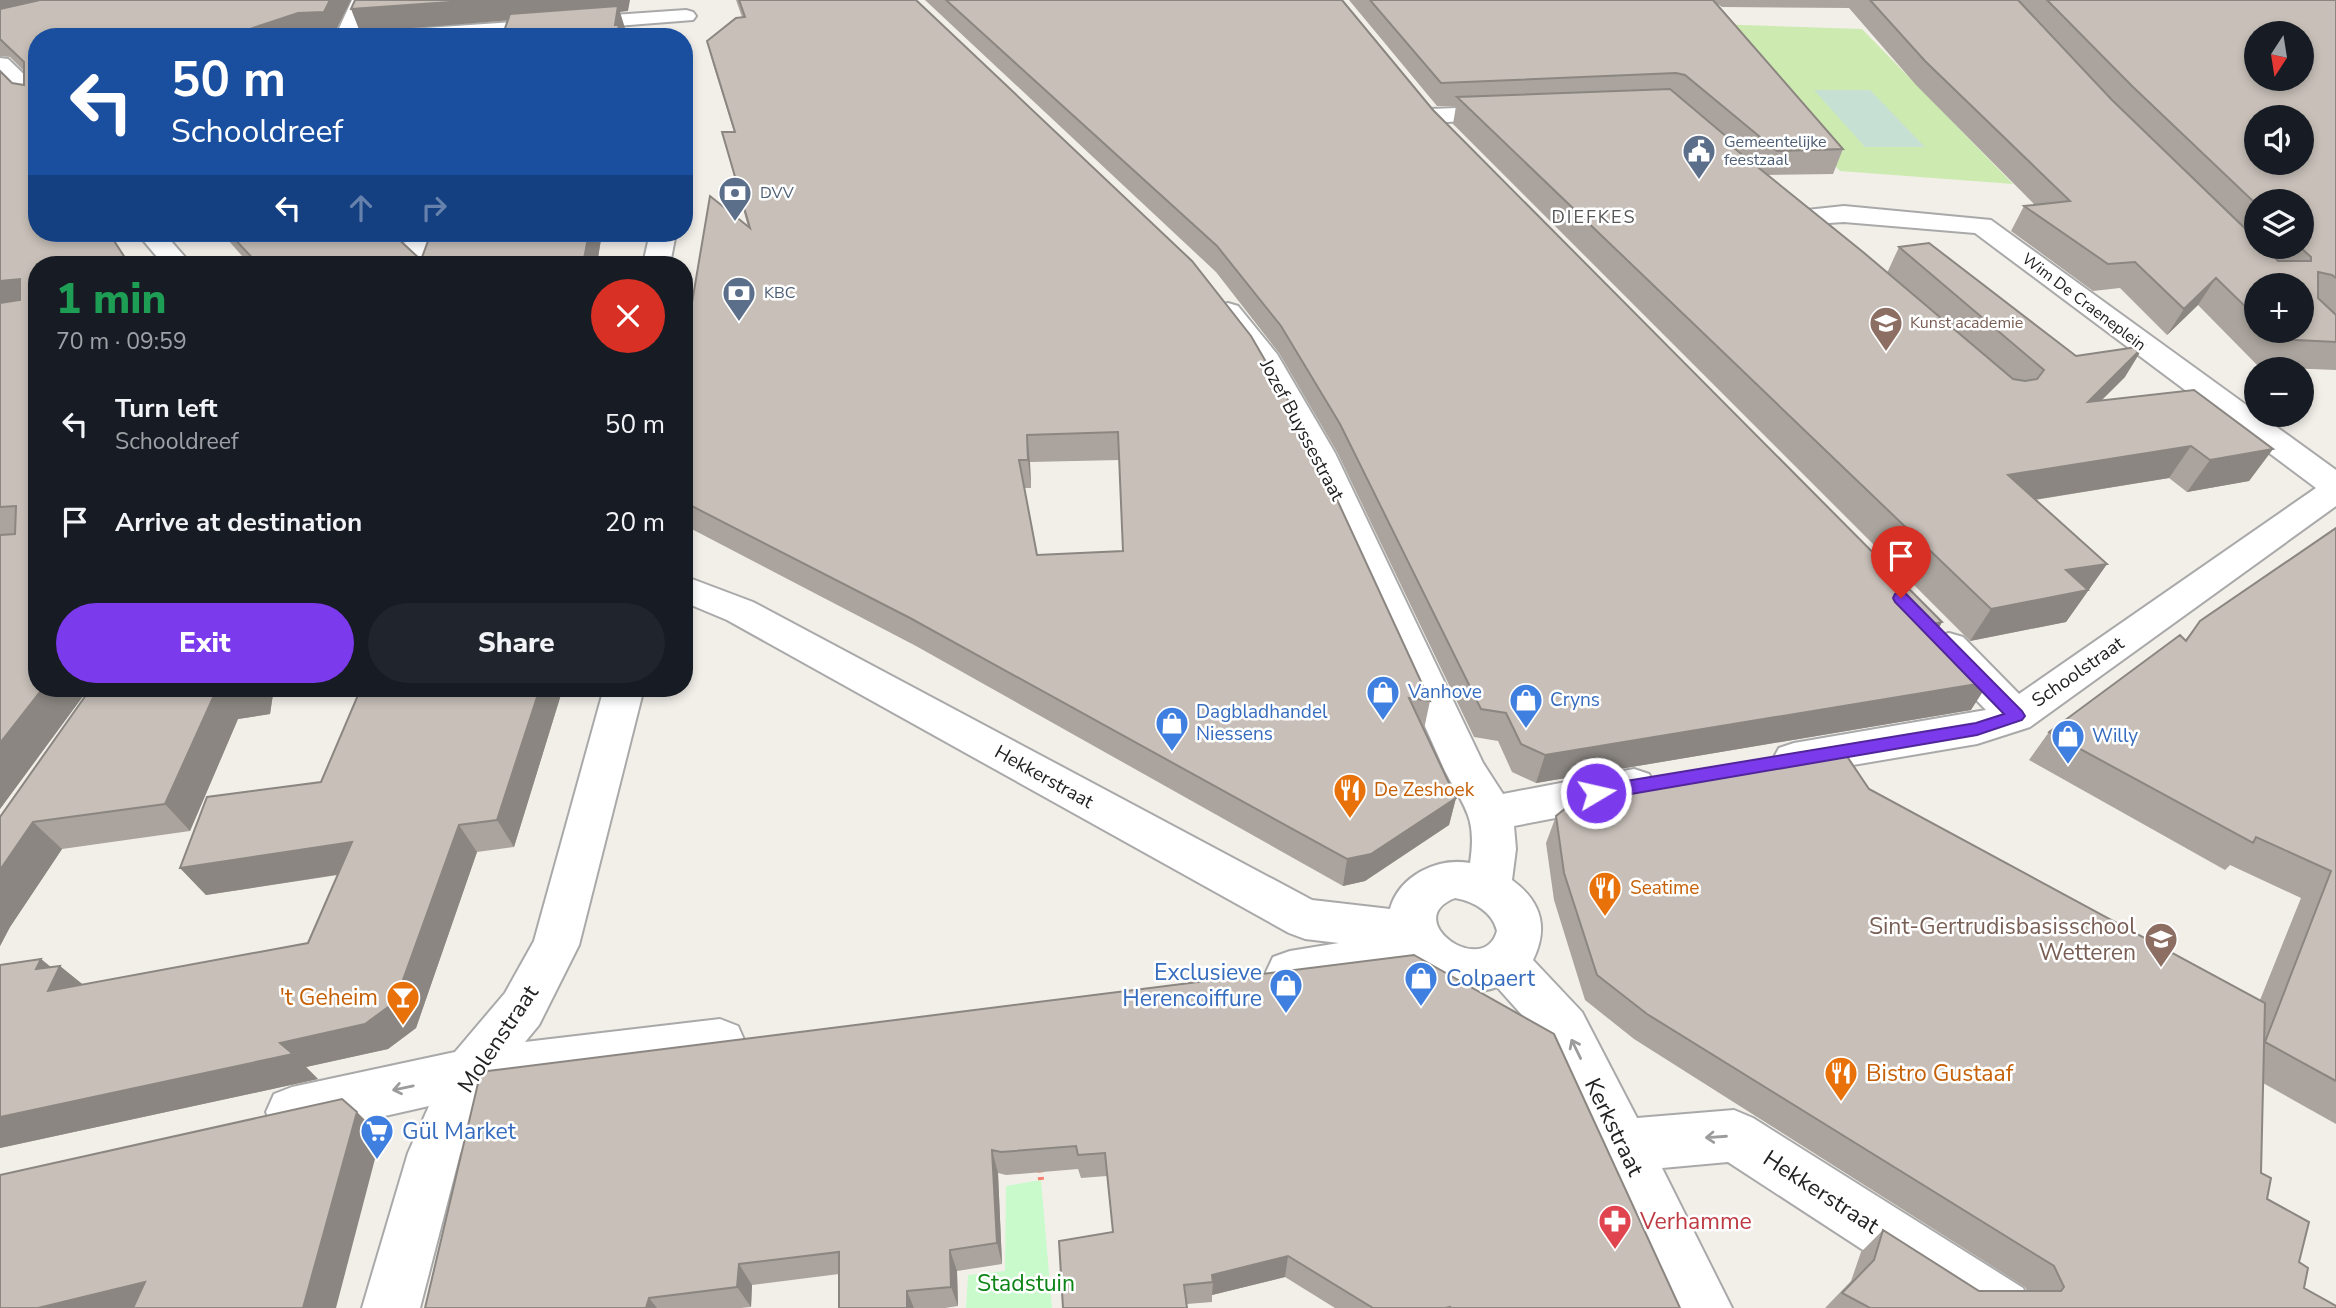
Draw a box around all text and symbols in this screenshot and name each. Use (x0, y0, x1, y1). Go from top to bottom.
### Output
north arrow (2244, 21, 2314, 91)
map controls (2244, 21, 2314, 427)
text: 50 m (171, 46, 286, 113)
icon: left (56, 56, 147, 147)
button: sound (2244, 105, 2314, 175)
text: Schooldreef (171, 110, 343, 153)
place label: Gemeentelijke feestzaal (1724, 131, 1827, 171)
public building icon: Gemeentelijke feestzaal (1680, 132, 1718, 181)
bank icon: DVV (716, 174, 754, 223)
place label: DVV (760, 182, 795, 204)
icon: left (269, 189, 307, 227)
icon: ahead (342, 189, 380, 227)
icon: right (415, 189, 453, 227)
button: layers (2244, 189, 2314, 259)
district label: DIEFKES (1552, 205, 1636, 229)
street label: Wim De Craeneplein (2018, 248, 2150, 356)
text: 1 min (56, 271, 166, 328)
button: + (2244, 273, 2314, 343)
bank icon: KBC (720, 274, 758, 323)
button: close (591, 279, 665, 353)
place label: KBC (764, 282, 796, 304)
school or university icon: Kunst academie (1867, 304, 1905, 353)
place label: Kunst academie (1910, 312, 2023, 334)
text: 70 m · 09:59 (56, 326, 187, 357)
street label: Jozef Buyssestraat (1253, 354, 1351, 506)
button: − (2244, 357, 2314, 427)
text: Turn left (115, 391, 218, 426)
icon: left (56, 405, 94, 443)
text: 50 m (605, 407, 665, 442)
text: Schooldreef (115, 426, 239, 457)
icon: arrive (56, 503, 94, 541)
text: Arrive at destination (115, 505, 362, 540)
text: 20 m (605, 505, 665, 540)
pin (1871, 526, 1931, 598)
icon: arrive (1882, 537, 1920, 575)
button: Exit (56, 603, 354, 683)
button: Share (368, 603, 665, 683)
street label: Schoolstraat (2027, 630, 2130, 713)
shop icon: Vanhove (1364, 673, 1402, 722)
place label: Vanhove (1407, 679, 1482, 705)
shop icon: Cryns (1507, 681, 1545, 730)
place label: Cryns (1550, 687, 1600, 713)
place label: Dagbladhandel Niessens (1196, 699, 1328, 747)
shop icon: Dagbladhandel Niessens (1153, 704, 1191, 753)
shop icon: Willy (2049, 717, 2087, 766)
place label: Willy (2092, 723, 2138, 749)
street label: Hekkerstraat (990, 739, 1098, 815)
position arrow (1559, 756, 1633, 830)
restaurant icon: De Zeshoek (1331, 771, 1369, 820)
place label: De Zeshoek (1374, 777, 1475, 803)
restaurant icon: Seatime (1586, 869, 1624, 918)
place label: Seatime (1630, 875, 1699, 901)
place label: Sint-Gertrudisbasisschool Wetteren (1869, 911, 2136, 968)
school or university icon: Sint-Gertrudisbasisschool Wetteren (2142, 920, 2180, 969)
place label: Exclusieve Herencoiffure (1122, 957, 1262, 1014)
shop icon: Colpaert (1402, 959, 1440, 1008)
place label: Colpaert (1446, 963, 1536, 994)
shop icon: Exclusieve Herencoiffure (1267, 966, 1305, 1015)
bar icon: 't Geheim (384, 978, 422, 1027)
street label: Molenstraat (450, 978, 546, 1099)
place label: 't Geheim (280, 982, 378, 1013)
one-way arrow (1568, 1039, 1582, 1060)
restaurant icon: Bistro Gustaaf (1822, 1054, 1860, 1103)
place label: Bistro Gustaaf (1866, 1058, 2014, 1089)
street label: Kerkstraat (1577, 1073, 1651, 1182)
one-way arrow (392, 1081, 415, 1095)
supermarket icon: Gül Market (358, 1112, 396, 1161)
place label: Gül Market (402, 1116, 517, 1147)
one-way arrow (1705, 1131, 1728, 1144)
street label: Hekkerstraat (1757, 1143, 1886, 1242)
pharmacy icon: Verhamme (1596, 1202, 1634, 1251)
place label: Verhamme (1639, 1206, 1752, 1237)
park label: Stadstuin (977, 1268, 1075, 1299)

